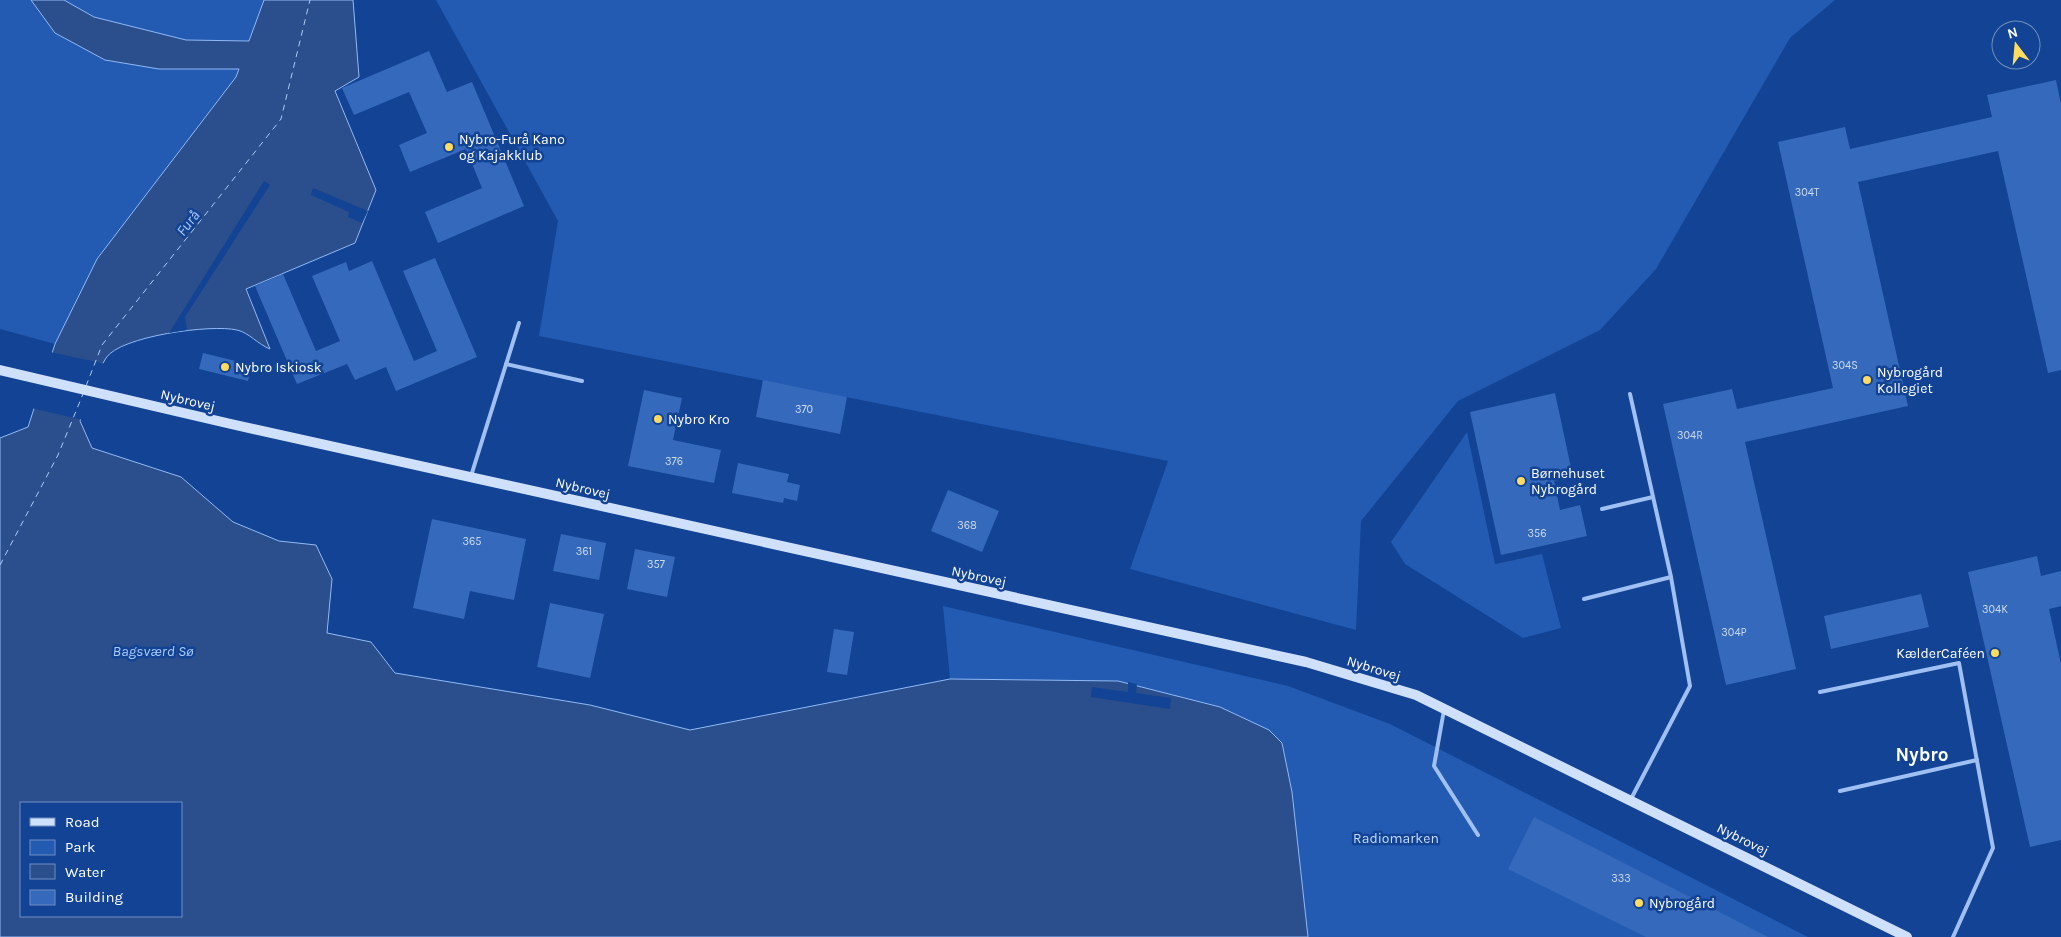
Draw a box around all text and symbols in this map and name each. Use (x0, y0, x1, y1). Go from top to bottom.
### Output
north arrow (1991, 20, 2041, 70)
text: N (2005, 23, 2020, 43)
place label: Nybro-Furå Kano og Kajakklub (459, 131, 565, 164)
marker: Nybro-Furå Kano og Kajakklub (443, 141, 455, 153)
house number: 304T (1795, 186, 1820, 199)
water label: Furå (172, 207, 204, 239)
place label: Nybro Iskiosk (235, 359, 322, 376)
house number: 304S (1832, 359, 1858, 372)
marker: Nybro Iskiosk (219, 361, 231, 373)
place label: Nybrogård Kollegiet (1877, 364, 1943, 397)
marker: Nybrogård Kollegiet (1861, 374, 1873, 386)
street label: Nybrovej (159, 386, 217, 415)
house number: 370 (795, 403, 813, 416)
place label: Nybro Kro (668, 411, 730, 428)
marker: Nybro Kro (652, 413, 664, 425)
house number: 304R (1677, 429, 1703, 442)
house number: 376 (665, 455, 683, 468)
place label: Børnehuset Nybrogård (1531, 465, 1605, 498)
street label: Nybrovej (554, 474, 612, 503)
marker: Børnehuset Nybrogård (1515, 475, 1527, 487)
house number: 368 (957, 519, 977, 532)
house number: 356 (1527, 527, 1547, 540)
house number: 365 (462, 535, 482, 548)
house number: 361 (576, 545, 592, 558)
house number: 357 (647, 558, 665, 571)
street label: Nybrovej (950, 562, 1008, 591)
house number: 304K (1982, 603, 2008, 616)
house number: 304P (1721, 626, 1747, 639)
water label: Bagsværd Sø (113, 642, 194, 660)
place label: KælderCaféen (1896, 645, 1985, 662)
marker: KælderCaféen (1989, 647, 2001, 659)
street label: Nybrovej (1345, 652, 1403, 685)
district label: Nybro (1895, 744, 1949, 766)
legend (20, 802, 182, 917)
text: Road (65, 813, 100, 831)
street label: Nybrovej (1714, 820, 1772, 859)
park label: Radiomarken (1353, 830, 1439, 847)
text: Park (65, 838, 95, 856)
text: Water (65, 863, 106, 881)
house number: 333 (1611, 872, 1631, 885)
text: Building (65, 888, 123, 906)
place label: Nybrogård (1649, 895, 1715, 912)
marker: Nybrogård (1633, 897, 1645, 909)

